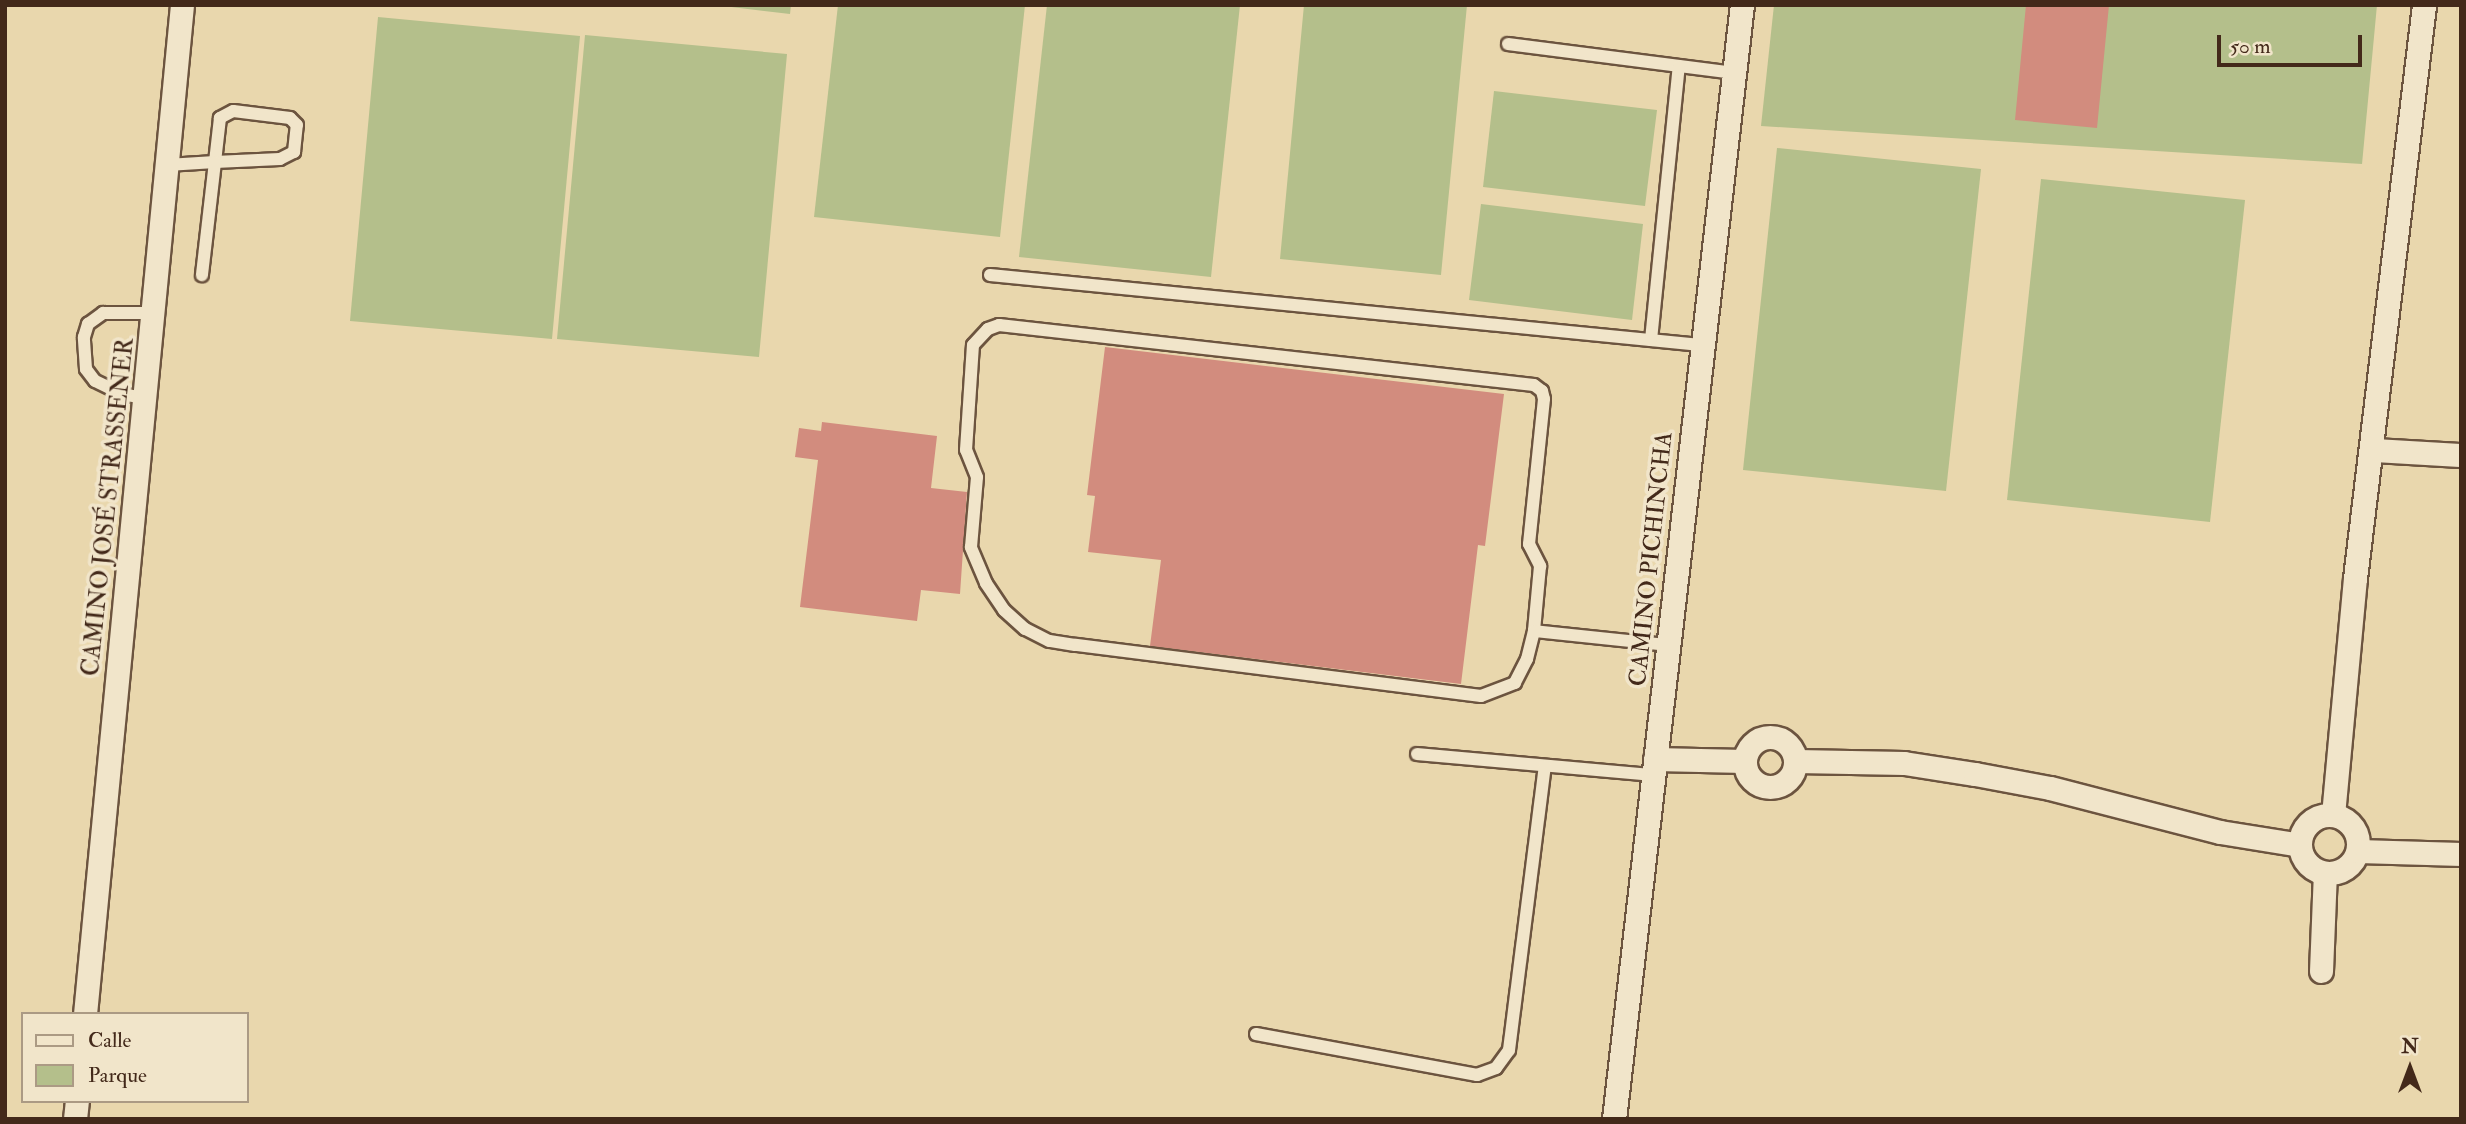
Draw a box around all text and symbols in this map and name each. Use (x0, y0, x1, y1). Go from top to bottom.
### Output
scale bar (2221, 21, 2366, 65)
text: 50 m (2230, 33, 2271, 60)
street label: CAMINO JOSÉ STRASSENER (76, 337, 140, 677)
street label: CAMINO PICHINCHA (1623, 430, 1679, 688)
legend (21, 1012, 248, 1103)
text: Calle (88, 1027, 131, 1054)
north arrow (2375, 1033, 2445, 1103)
text: N (2401, 1035, 2419, 1059)
text: Parque (88, 1062, 147, 1089)

